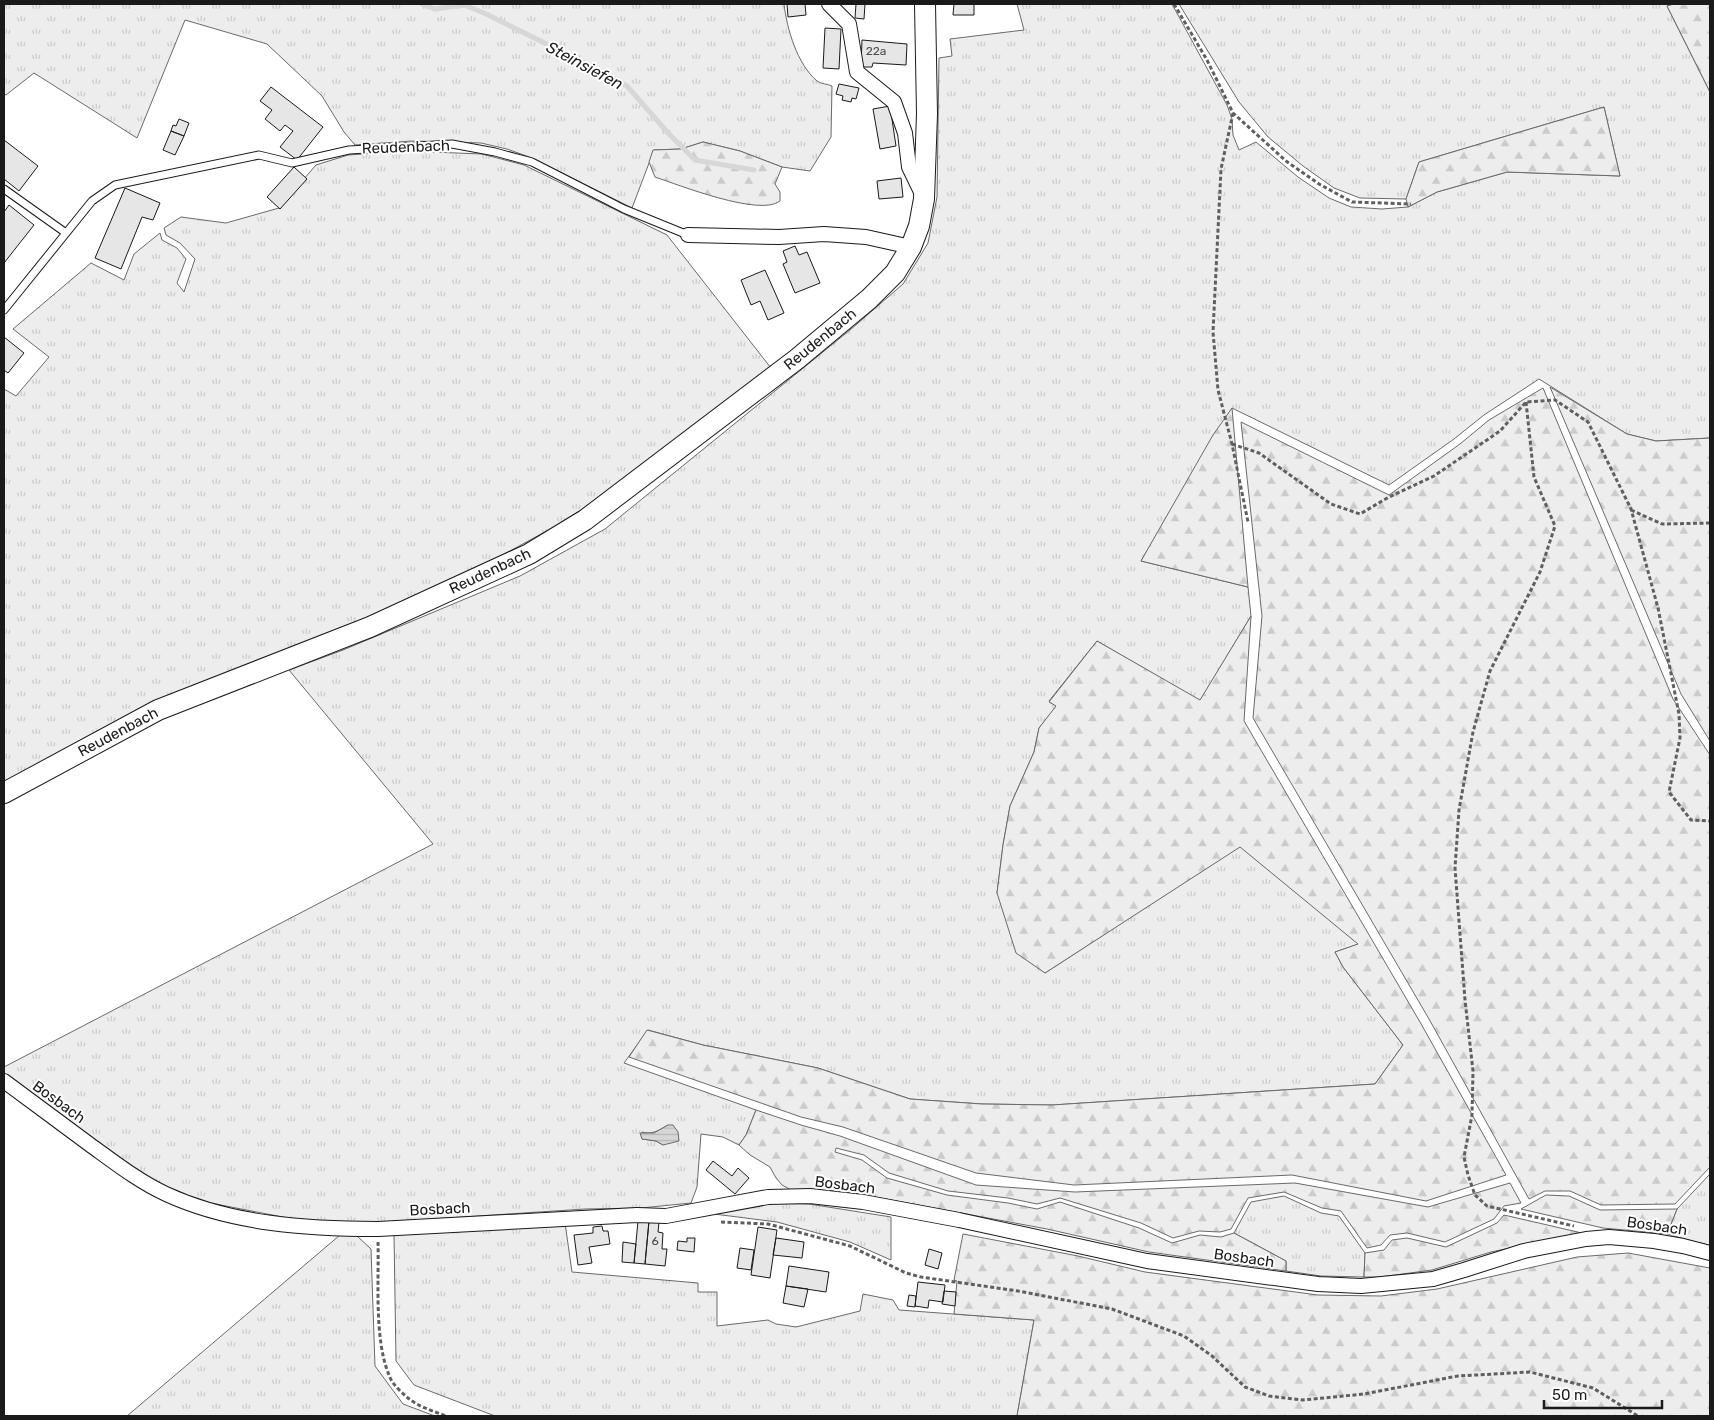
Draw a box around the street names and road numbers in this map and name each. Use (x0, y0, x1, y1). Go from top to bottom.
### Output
street label: Reudenbach (362, 136, 450, 158)
street label: Reudenbach (780, 304, 860, 374)
street label: Reudenbach (446, 544, 534, 598)
street label: Reudenbach (75, 703, 161, 761)
street label: Bosbach (29, 1077, 89, 1127)
street label: Bosbach (814, 1172, 876, 1198)
street label: Bosbach (409, 1198, 471, 1220)
street label: Bosbach (1626, 1213, 1688, 1239)
street label: Bosbach (1213, 1245, 1275, 1271)

